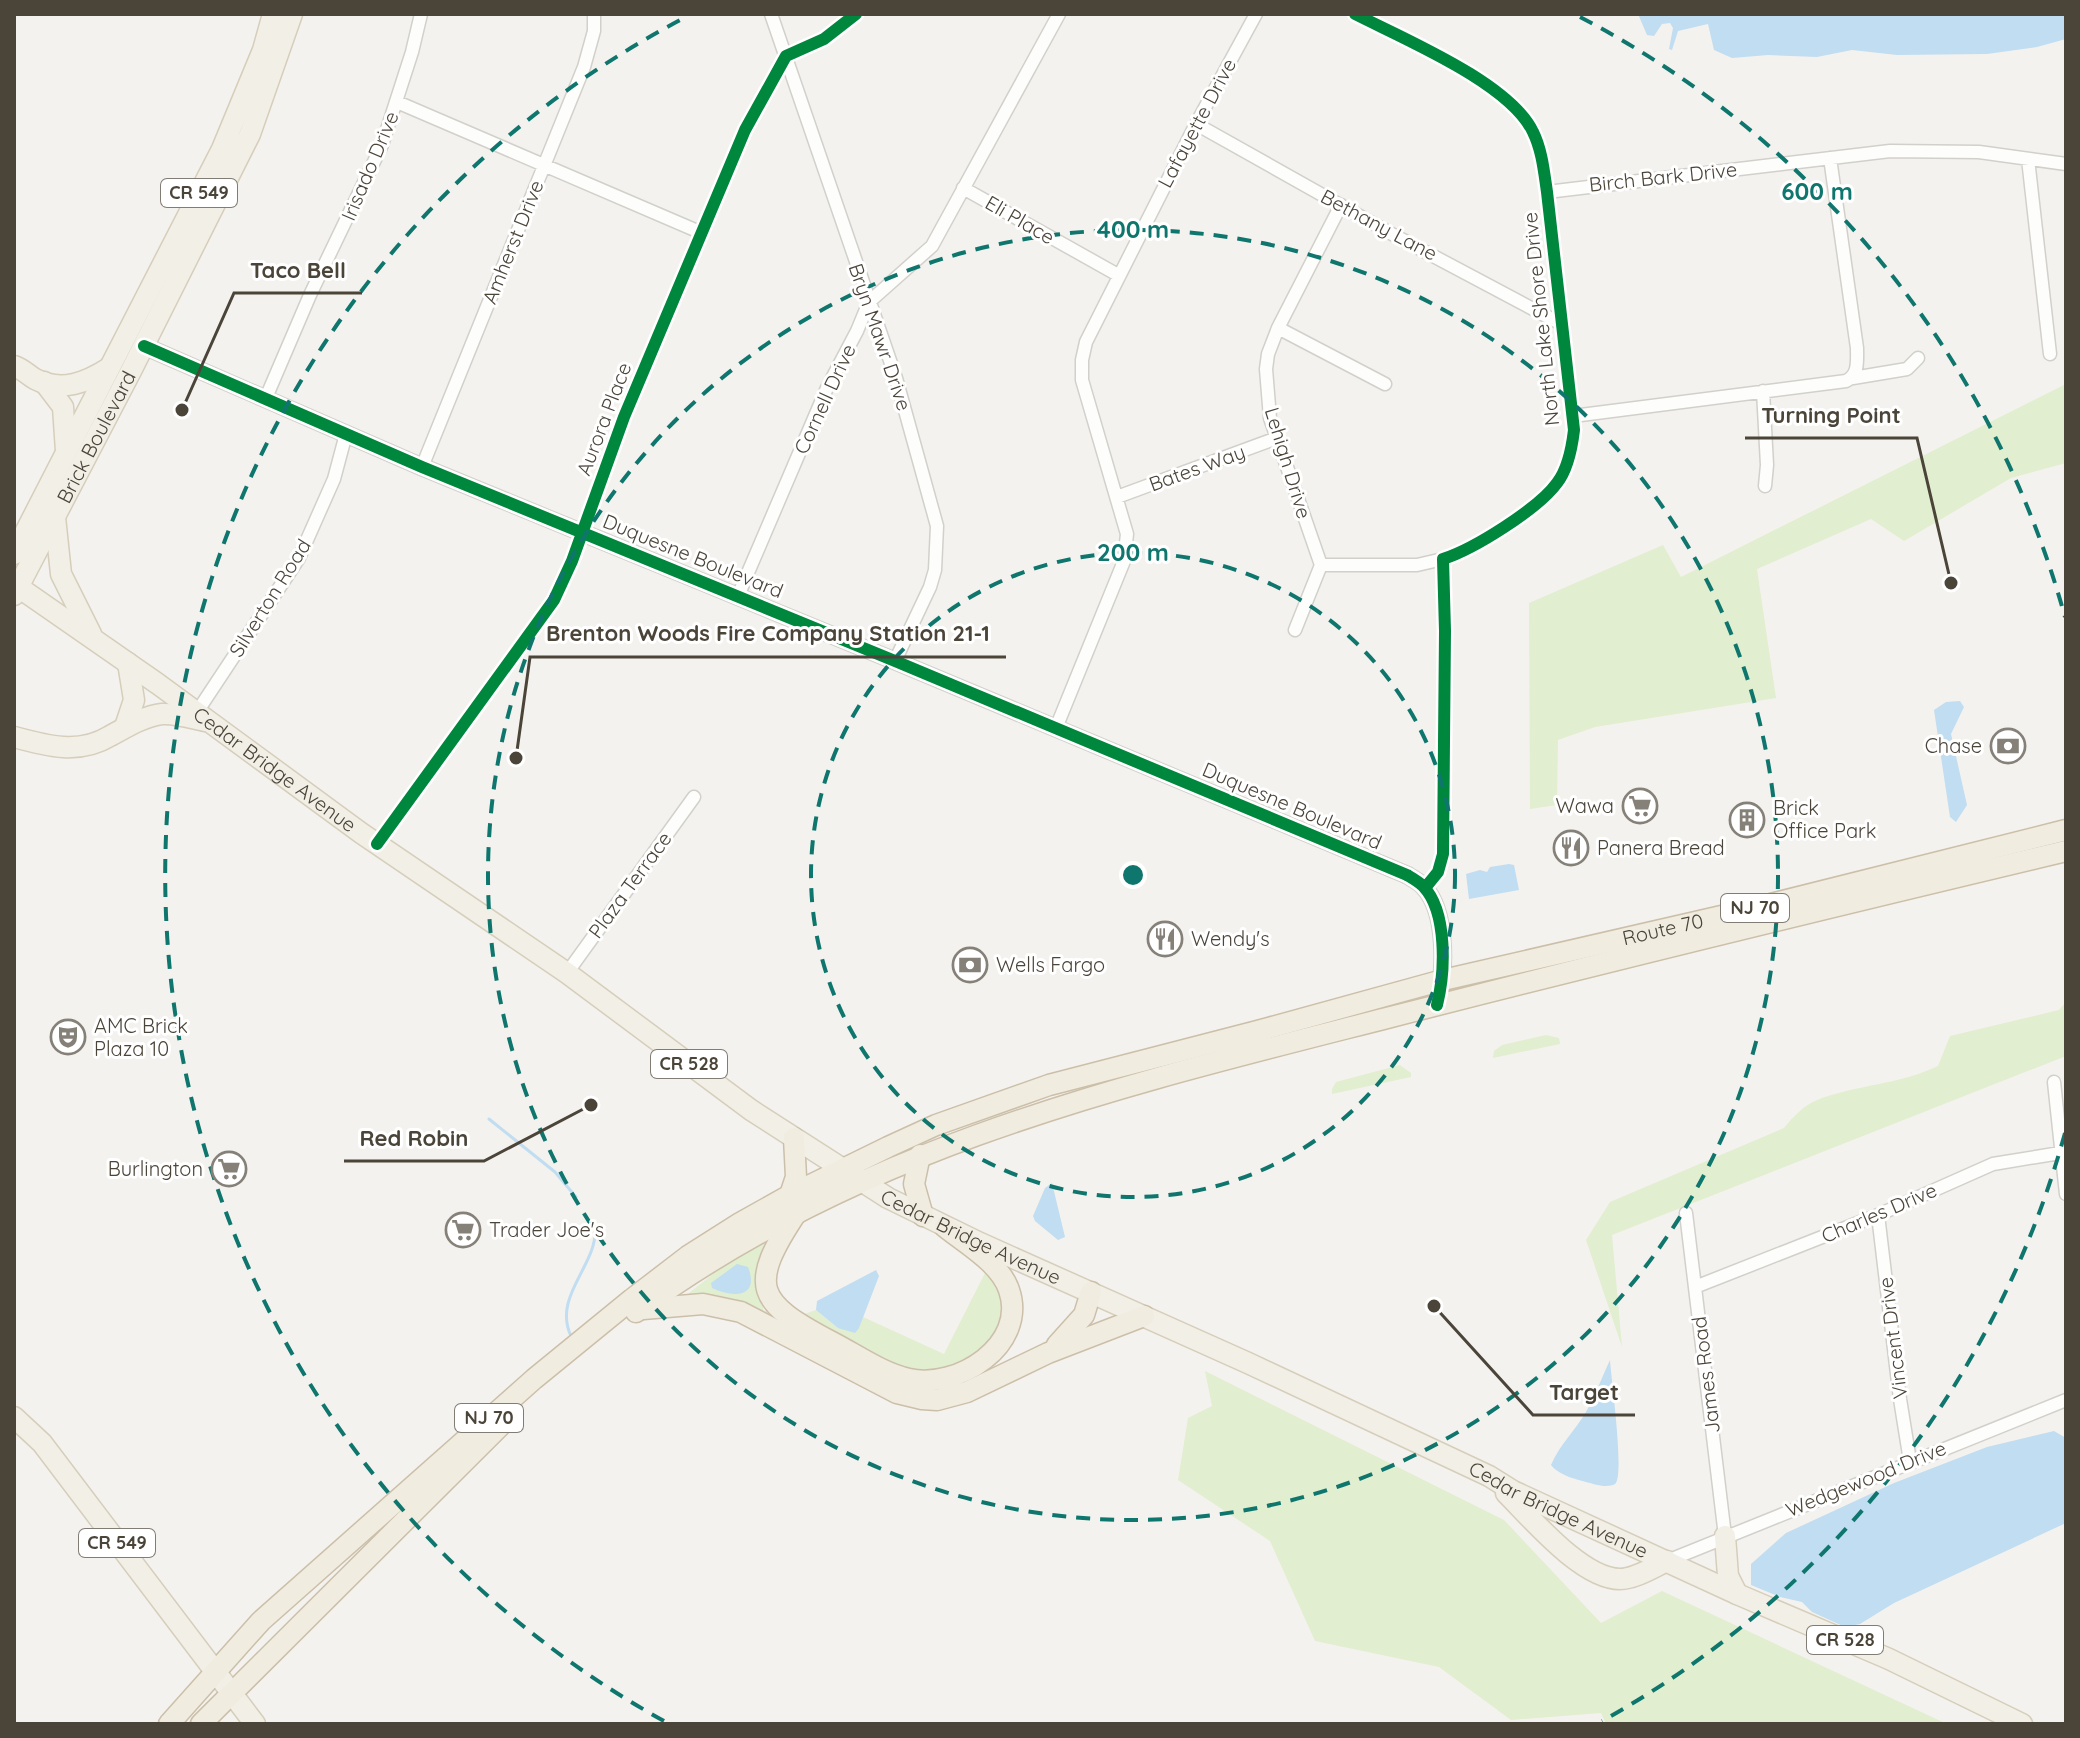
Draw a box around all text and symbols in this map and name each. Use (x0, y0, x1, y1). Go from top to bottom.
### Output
street label: Lafayette Drive (1152, 54, 1241, 192)
street label: Irisado Drive (335, 107, 404, 224)
street label: Birch Bark Drive (1588, 156, 1738, 197)
street label: Amherst Drive (476, 176, 549, 307)
text: 600 m (1781, 176, 1853, 206)
road number: CR 549 (161, 179, 237, 207)
street label: Bethany Lane (1317, 183, 1442, 266)
street label: Eli Place (981, 190, 1059, 249)
street label: North Lake Shore Drive (1517, 211, 1564, 427)
text: 400 m (1097, 214, 1169, 244)
callout: Taco Bell (234, 247, 362, 293)
text: Taco Bell (250, 256, 346, 284)
street label: Bryn Mawr Drive (844, 260, 917, 414)
street label: Cornell Drive (788, 340, 861, 458)
street label: Aurora Place (571, 359, 636, 479)
street label: Brick Boulevard (51, 367, 141, 507)
callout: Turning Point (1745, 392, 1917, 438)
text: Turning Point (1761, 401, 1901, 429)
street label: Lehigh Drive (1260, 404, 1317, 522)
street label: Bates Way (1145, 439, 1248, 496)
street label: Duquesne Boulevard (599, 508, 787, 603)
street label: Silverton Road (223, 534, 316, 661)
text: 200 m (1097, 537, 1169, 567)
callout: Brenton Woods Fire Company Station 21-1 (530, 611, 1006, 657)
text: Brenton Woods Fire Company Station 21-1 (546, 619, 990, 647)
street label: Cedar Bridge Avenue (188, 701, 361, 837)
bank icon: Chase (1989, 727, 2027, 765)
place label: Chase (1925, 733, 1982, 758)
street label: Duquesne Boulevard (1199, 756, 1386, 855)
supermarket icon: Wawa (1621, 787, 1659, 825)
place label: Wawa (1556, 793, 1614, 818)
place label: Brick Office Park (1773, 795, 1876, 843)
building icon: Brick Office Park (1728, 801, 1766, 839)
street label: Plaza Terrace (583, 826, 677, 943)
restaurant icon: Panera Bread (1552, 829, 1590, 867)
place label: Panera Bread (1597, 835, 1725, 860)
centre of rings (1119, 861, 1147, 889)
road number: NJ 70 (1721, 894, 1789, 922)
street label: Route 70 (1620, 908, 1706, 950)
restaurant icon: Wendy's (1146, 920, 1184, 958)
place label: Wendy's (1191, 926, 1270, 951)
bank icon: Wells Fargo (951, 946, 989, 984)
place label: Wells Fargo (996, 952, 1105, 977)
place label: AMC Brick Plaza 10 (94, 1013, 188, 1061)
theatre icon: AMC Brick Plaza 10 (49, 1018, 87, 1056)
road number: CR 528 (651, 1050, 727, 1078)
callout: Red Robin (344, 1115, 484, 1161)
text: Red Robin (360, 1124, 468, 1152)
supermarket icon: Burlington (210, 1150, 248, 1188)
place label: Burlington (108, 1156, 203, 1181)
street label: Charles Drive (1817, 1177, 1940, 1248)
street label: Cedar Bridge Avenue (876, 1184, 1065, 1290)
supermarket icon: Trader Joe's (444, 1211, 482, 1249)
place label: Trader Joe's (489, 1217, 604, 1242)
street label: Vincent Drive (1873, 1276, 1912, 1401)
street label: James Road (1686, 1315, 1725, 1435)
callout: Target (1533, 1369, 1635, 1415)
text: Target (1549, 1378, 1619, 1406)
road number: NJ 70 (455, 1404, 523, 1432)
street label: Wedgewood Drive (1782, 1435, 1950, 1522)
street label: Cedar Bridge Avenue (1465, 1455, 1652, 1563)
road number: CR 549 (79, 1529, 155, 1557)
road number: CR 528 (1807, 1626, 1883, 1654)

